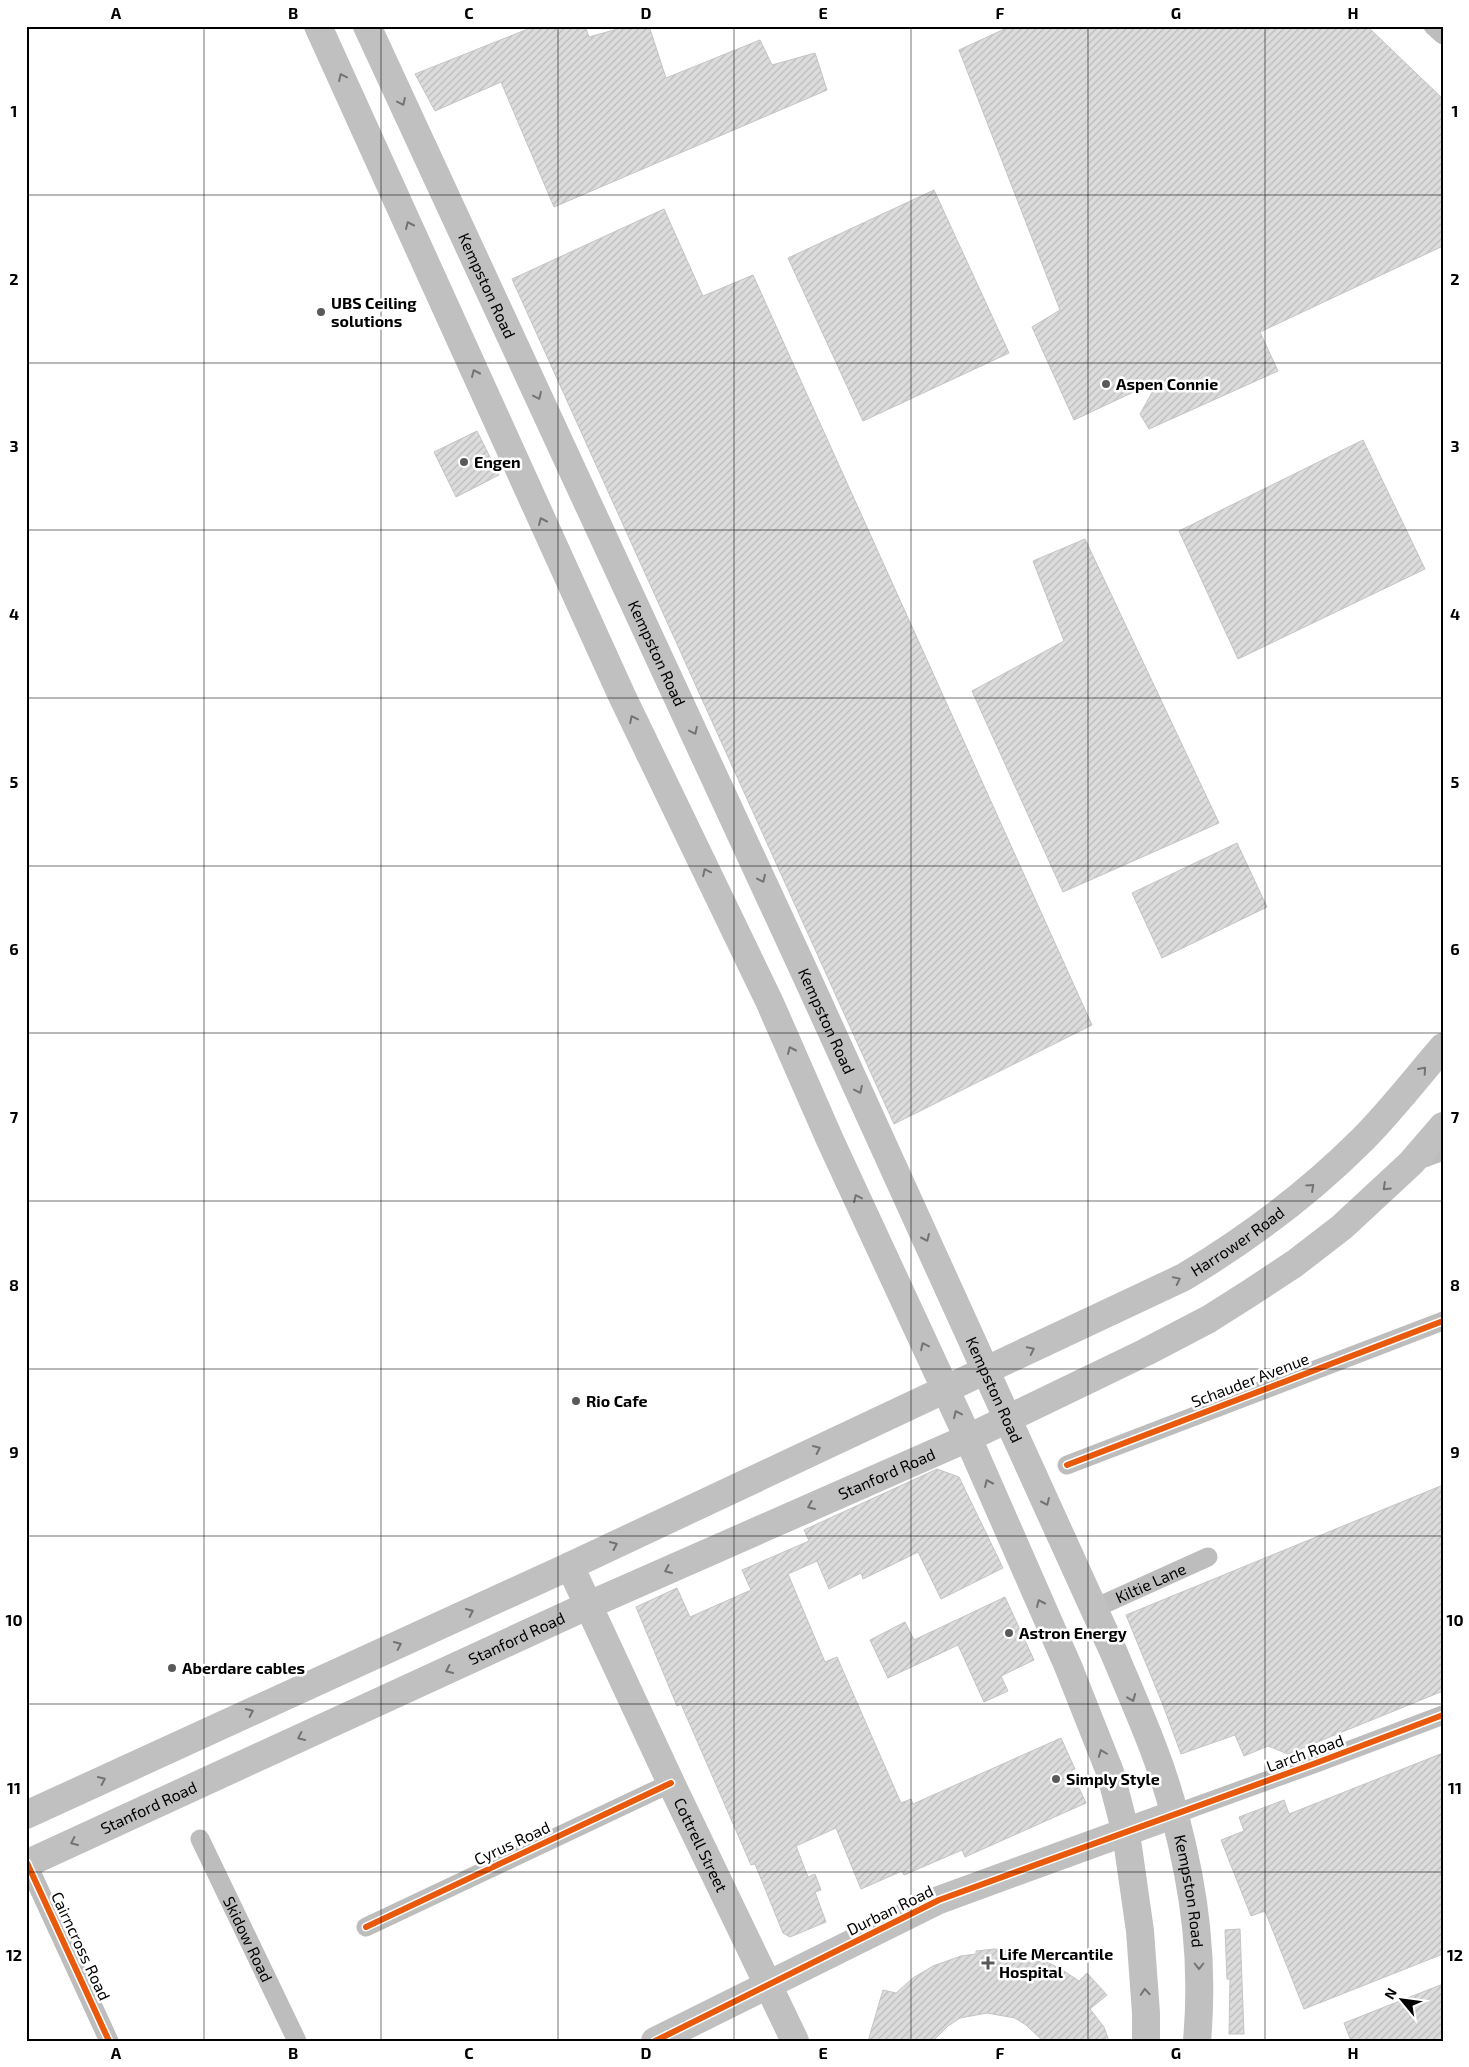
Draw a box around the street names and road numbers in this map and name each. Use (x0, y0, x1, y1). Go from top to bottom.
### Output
street label: Kempston Road (455, 230, 520, 341)
street label: Kempston Road (625, 597, 690, 709)
street label: Kempston Road (795, 965, 860, 1077)
street label: Harrower Road (1187, 1202, 1288, 1280)
street label: Kempston Road (962, 1333, 1027, 1445)
street label: Schauder Avenue (1188, 1348, 1311, 1411)
street label: Stanford Road (835, 1444, 938, 1503)
street label: Kiltie Lane (1112, 1558, 1189, 1607)
street label: Stanford Road (465, 1607, 568, 1668)
street label: Larch Road (1264, 1730, 1346, 1775)
street label: Stanford Road (97, 1777, 200, 1837)
street label: Cottrell Street (670, 1794, 732, 1895)
street label: Cyrus Road (471, 1817, 553, 1868)
street label: Kempston Road (1171, 1833, 1208, 1948)
street label: Durban Road (843, 1880, 936, 1939)
street label: Cairncross Road (48, 1889, 115, 2003)
street label: Skidow Road (220, 1893, 277, 1985)

